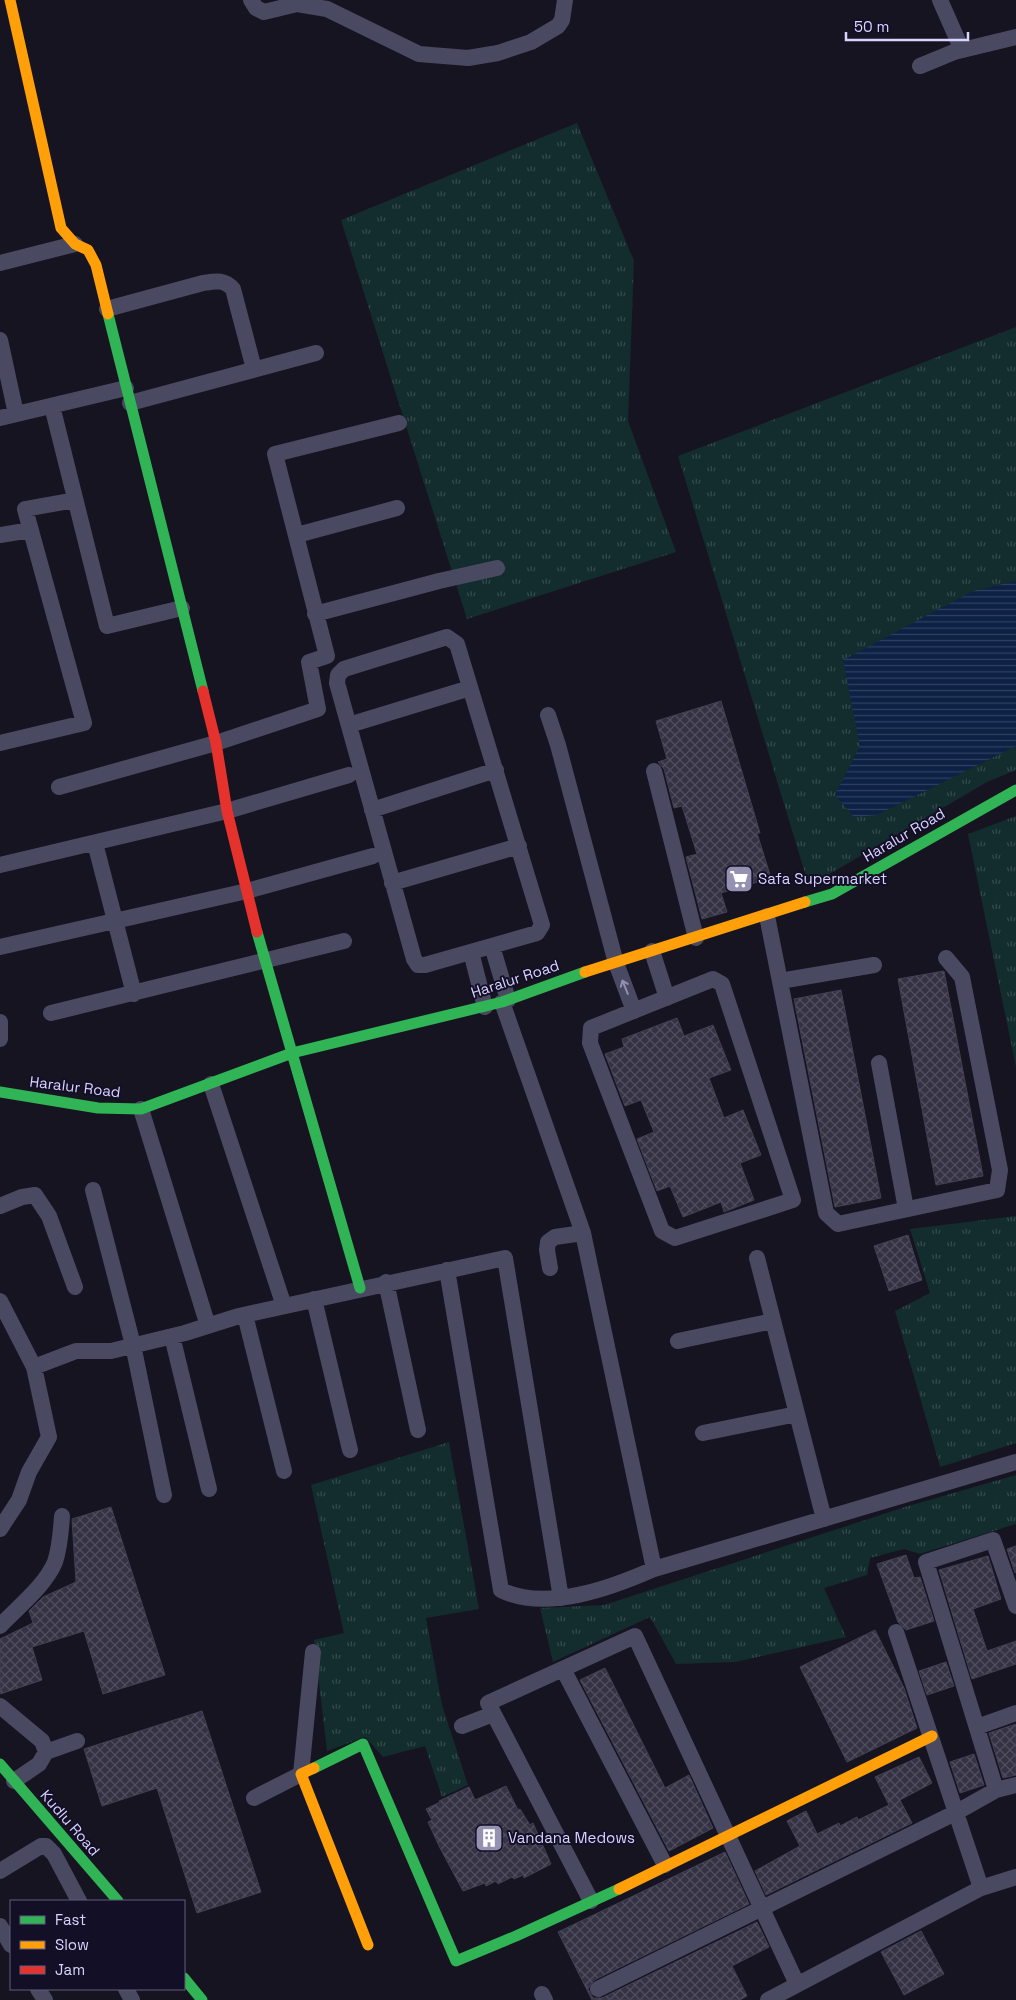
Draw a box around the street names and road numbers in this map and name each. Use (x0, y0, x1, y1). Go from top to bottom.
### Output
street label: Haralur Road (859, 803, 948, 866)
street label: Haralur Road (468, 955, 561, 1002)
street label: Haralur Road (28, 1071, 122, 1102)
street label: Kudlu Road (37, 1786, 104, 1860)

